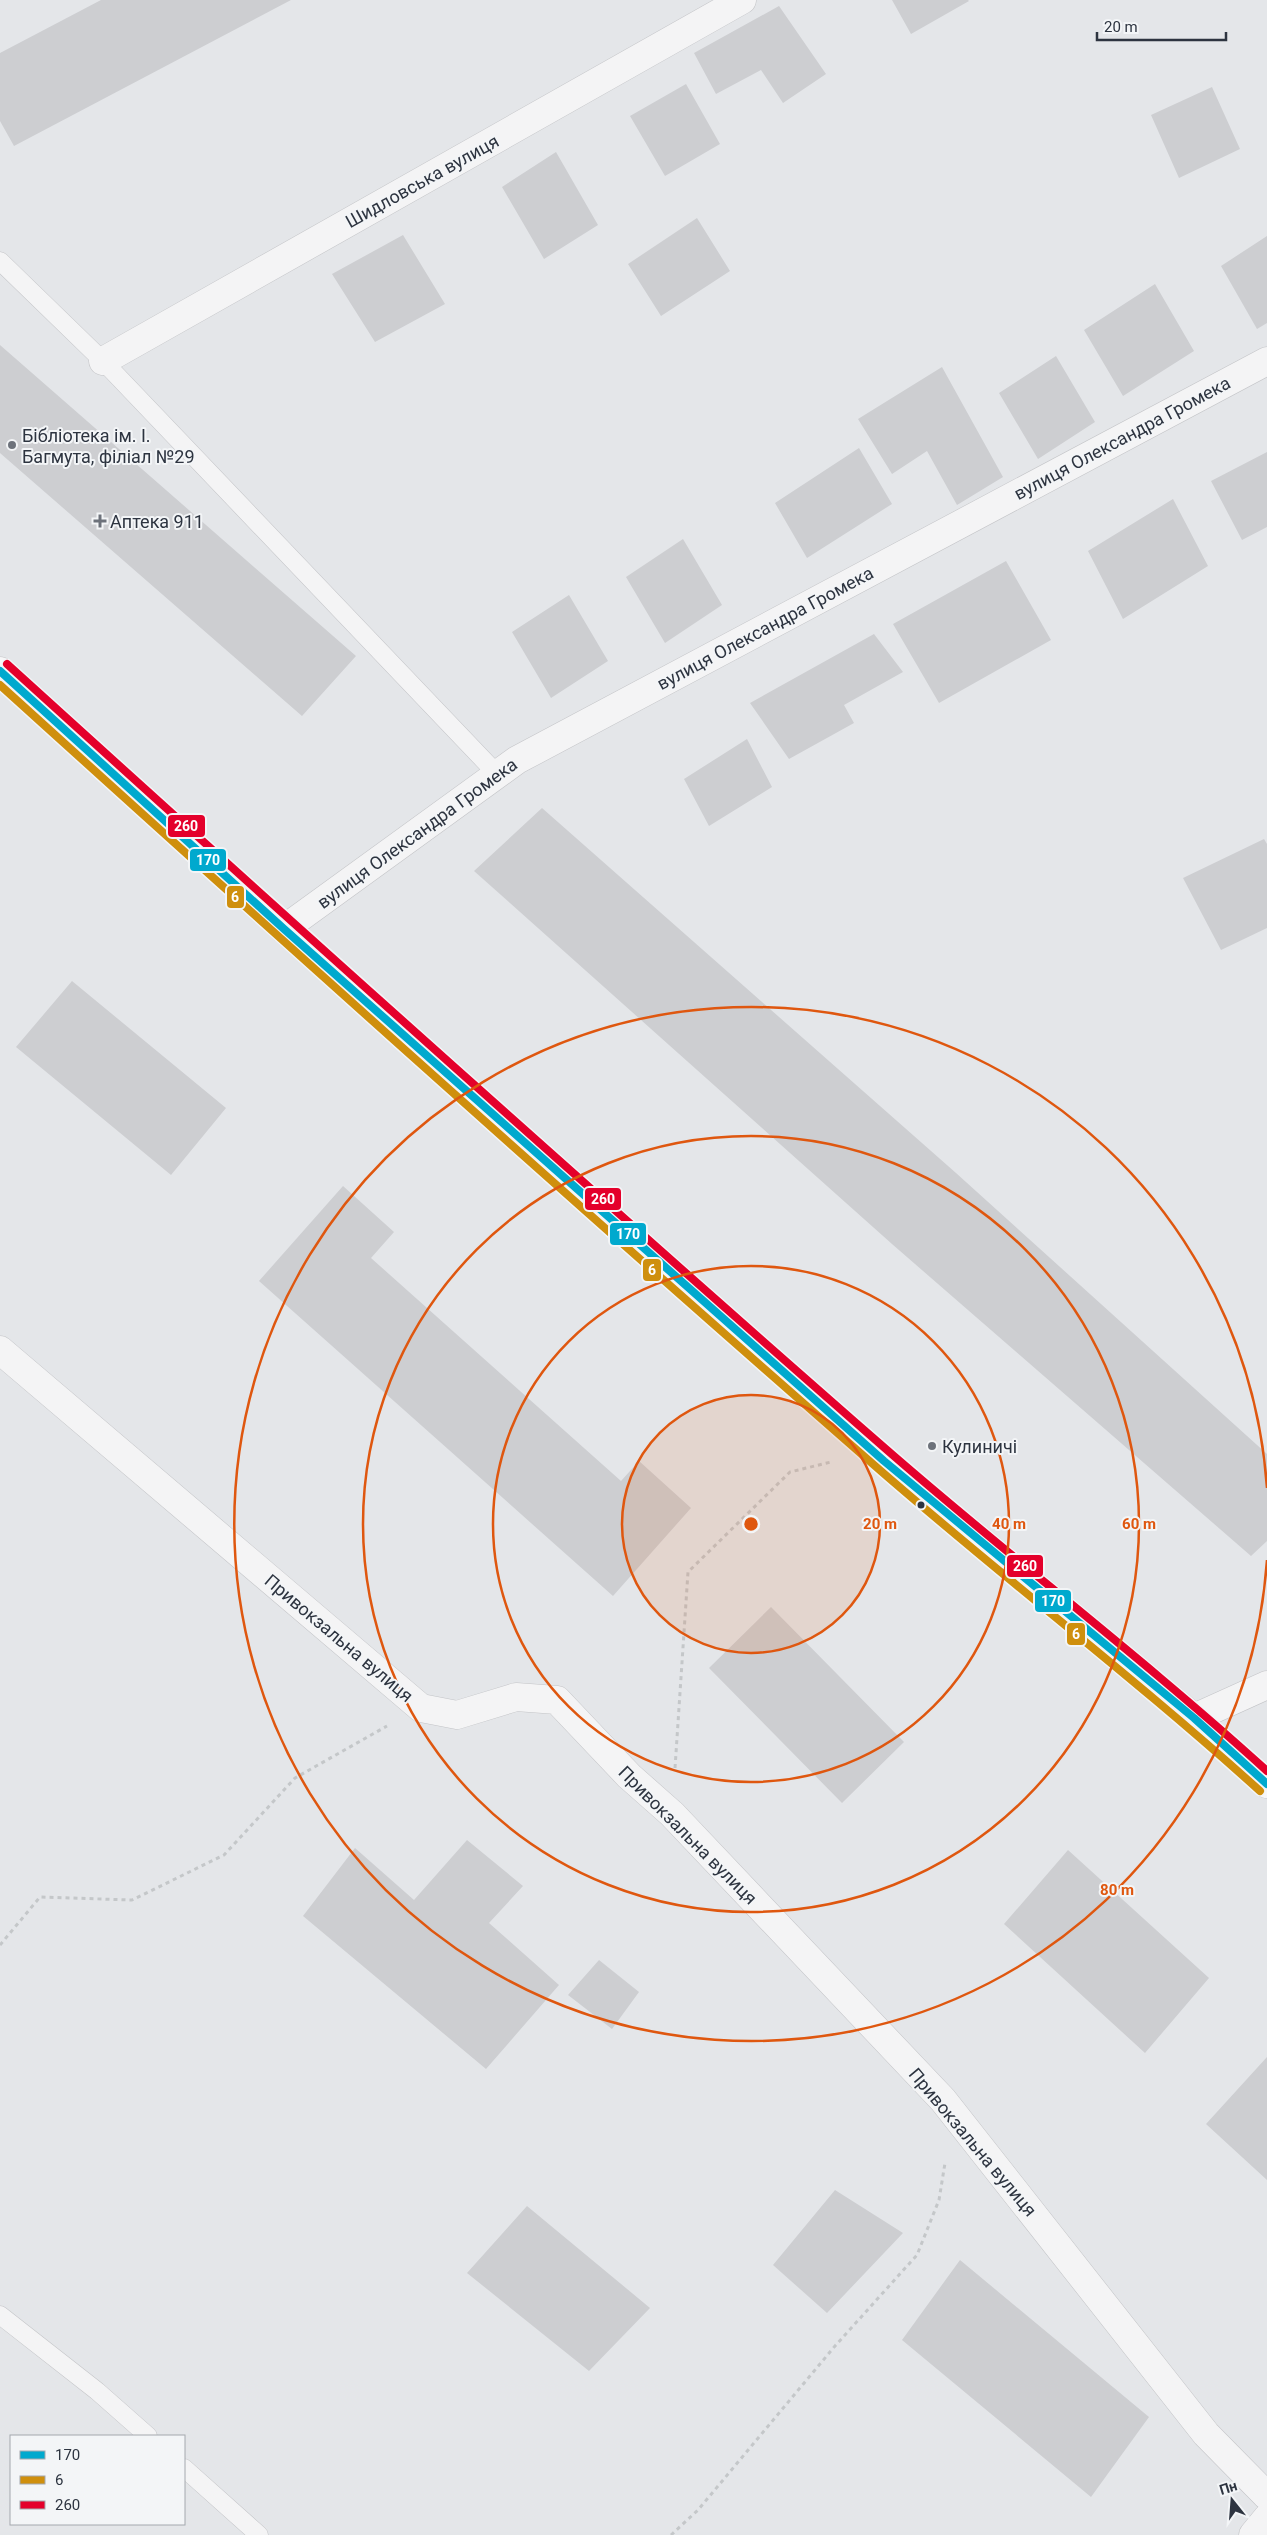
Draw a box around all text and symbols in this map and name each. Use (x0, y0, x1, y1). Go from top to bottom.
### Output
scale bar (1097, 10, 1226, 42)
text: 20 m (1104, 18, 1138, 36)
street label: Шидловська вулиця (342, 130, 502, 232)
street label: вулиця Олександра Громека (1010, 372, 1234, 504)
place label: Бібліотека ім. І. Багмута, філіал №29 (22, 425, 195, 467)
marker: Бібліотека ім. І. Багмута, філіал №29 (6, 439, 18, 451)
place label: Аптека 911 (110, 511, 204, 532)
marker: Аптека 911 (94, 515, 106, 527)
street label: вулиця Олександра Громека (653, 562, 877, 694)
street label: вулиця Олександра Громека (313, 753, 521, 913)
line badge: 260 (167, 814, 206, 838)
text: 260 (174, 818, 198, 834)
line badge: 170 (189, 848, 227, 872)
text: 170 (196, 852, 220, 868)
line badge: 6 (226, 885, 245, 909)
text: 6 (231, 889, 239, 905)
line badge: 260 (584, 1187, 622, 1211)
text: 260 (591, 1191, 615, 1207)
line badge: 170 (609, 1222, 647, 1246)
text: 170 (616, 1226, 640, 1242)
line badge: 6 (642, 1258, 662, 1282)
text: 6 (648, 1262, 656, 1278)
place label: Кулиничі (942, 1436, 1017, 1457)
marker: Кулиничі (926, 1440, 938, 1452)
unlabelled marker (916, 1500, 926, 1510)
centre of rings (742, 1515, 760, 1533)
text: 20 m (863, 1515, 897, 1533)
text: 40 m (992, 1515, 1026, 1533)
text: 60 m (1122, 1515, 1156, 1533)
line badge: 260 (1006, 1554, 1044, 1578)
text: 260 (1013, 1558, 1037, 1574)
street label: Привокзальна вулиця (261, 1570, 417, 1706)
line badge: 170 (1034, 1589, 1072, 1613)
text: 170 (1041, 1593, 1065, 1609)
line badge: 6 (1066, 1622, 1086, 1646)
text: 6 (1072, 1626, 1080, 1642)
street label: Привокзальна вулиця (614, 1761, 762, 1909)
text: 80 m (1100, 1881, 1134, 1899)
street label: Привокзальна вулиця (905, 2064, 1041, 2220)
legend (10, 2435, 185, 2525)
text: 170 (55, 2446, 80, 2464)
text: 6 (55, 2471, 63, 2489)
north arrow (1207, 2475, 1257, 2525)
text: Пн (1217, 2477, 1239, 2498)
text: 260 (55, 2496, 80, 2514)

